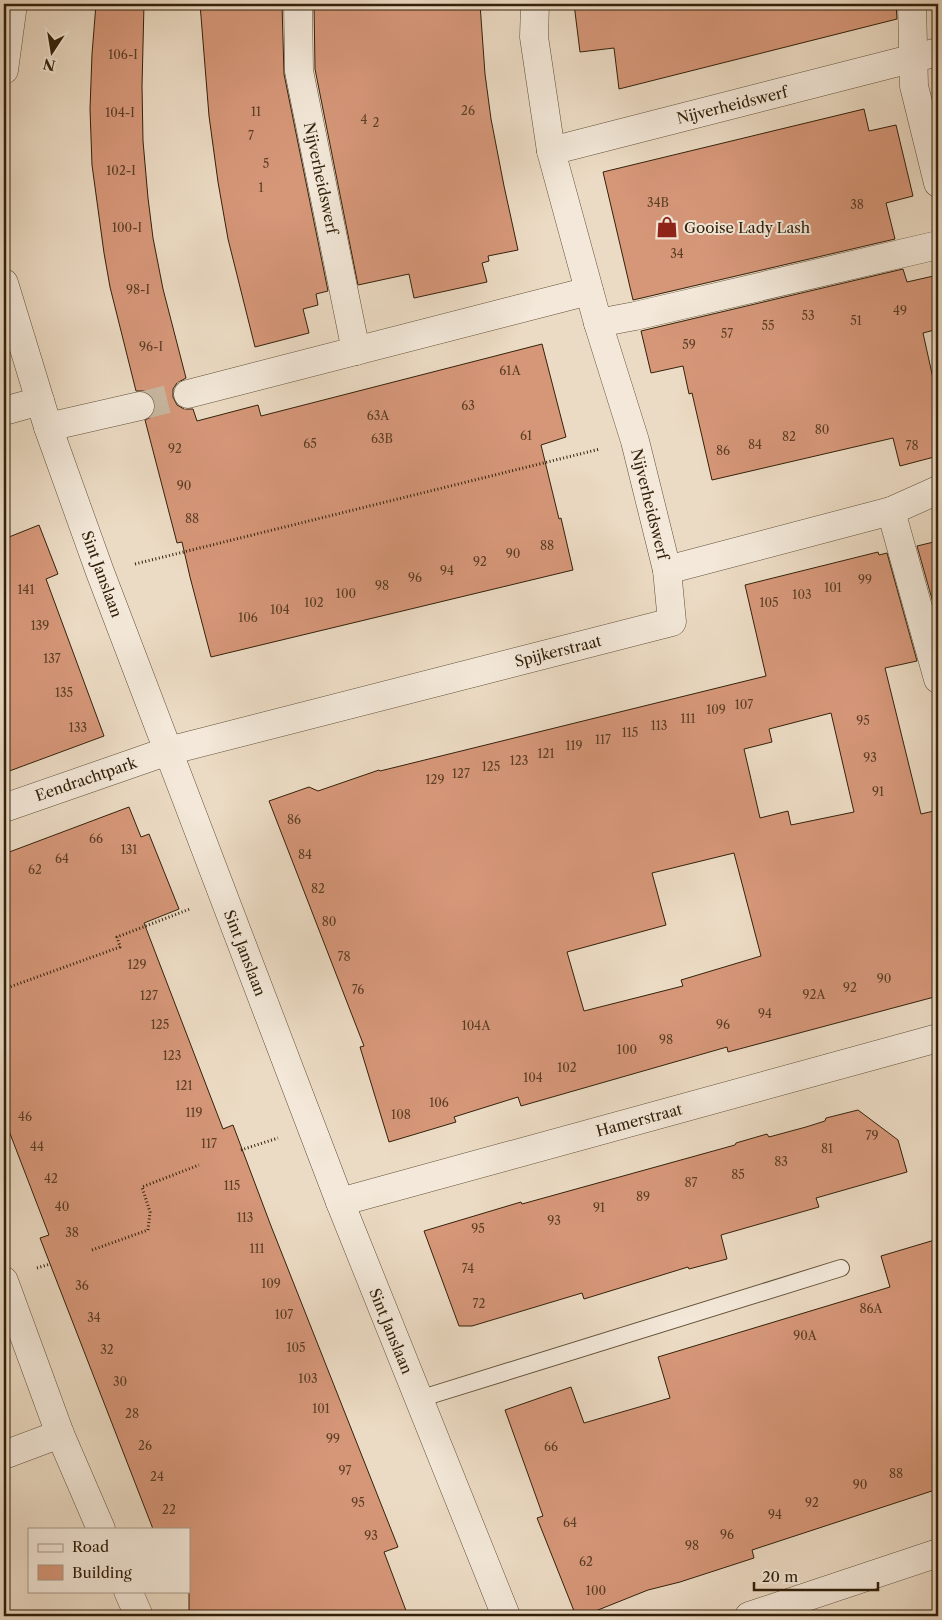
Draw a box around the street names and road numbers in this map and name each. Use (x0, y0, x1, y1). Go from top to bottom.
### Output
street label: Nijverheidswerf (675, 82, 791, 128)
street label: Nijverheidswerf (300, 120, 342, 237)
street label: Nijverheidswerf (627, 447, 673, 563)
street label: Sint Janslaan (78, 528, 127, 621)
street label: Spijkerstraat (513, 631, 604, 671)
street label: Eendrachtpark (33, 752, 141, 805)
street label: Sint Janslaan (220, 907, 270, 999)
street label: Hamerstraat (594, 1099, 685, 1141)
street label: Sint Janslaan (365, 1285, 417, 1377)

